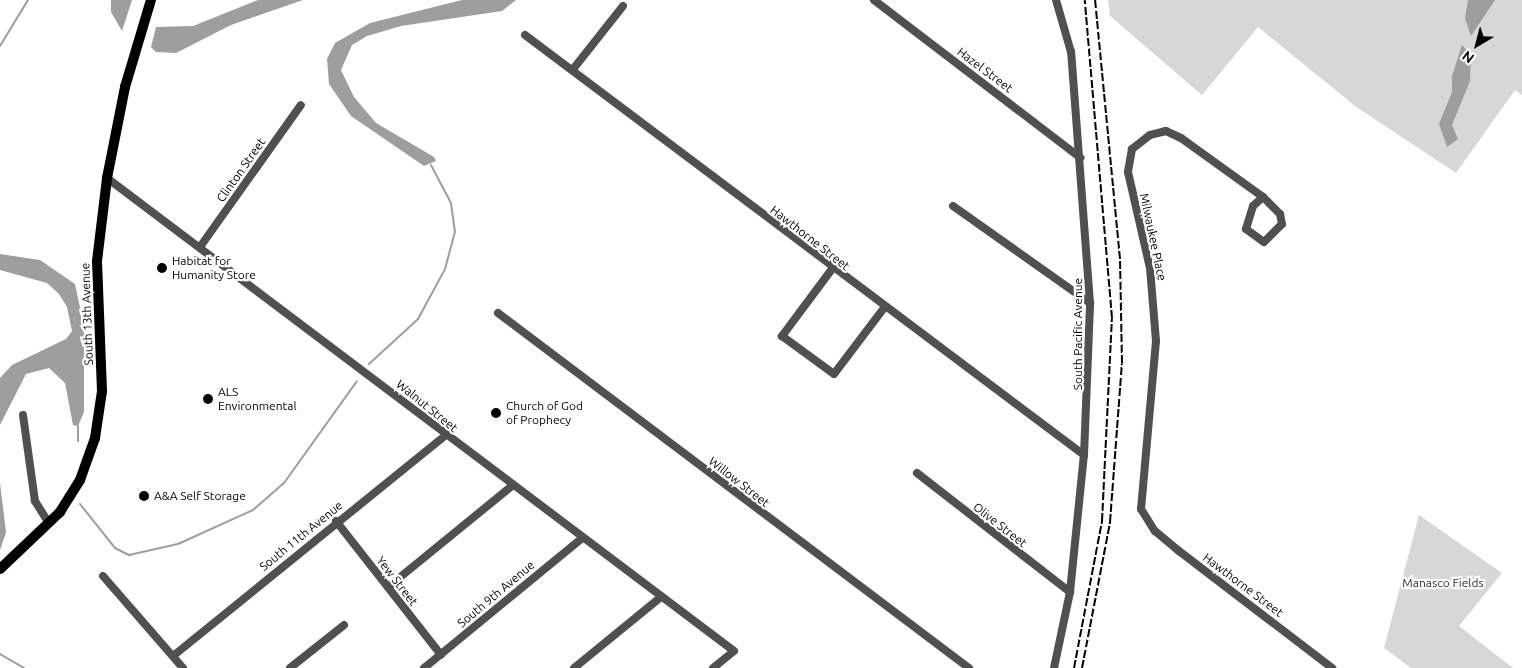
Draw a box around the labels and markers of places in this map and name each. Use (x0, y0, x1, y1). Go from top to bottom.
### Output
place label: Habitat for Humanity Store (172, 254, 256, 282)
marker: Habitat for Humanity Store (156, 262, 168, 274)
place label: ALS Environmental (218, 385, 297, 413)
marker: ALS Environmental (202, 393, 214, 405)
place label: Church of God of Prophecy (506, 399, 583, 427)
marker: Church of God of Prophecy (490, 407, 502, 419)
place label: A&A Self Storage (154, 489, 246, 503)
marker: A&A Self Storage (138, 490, 150, 502)

